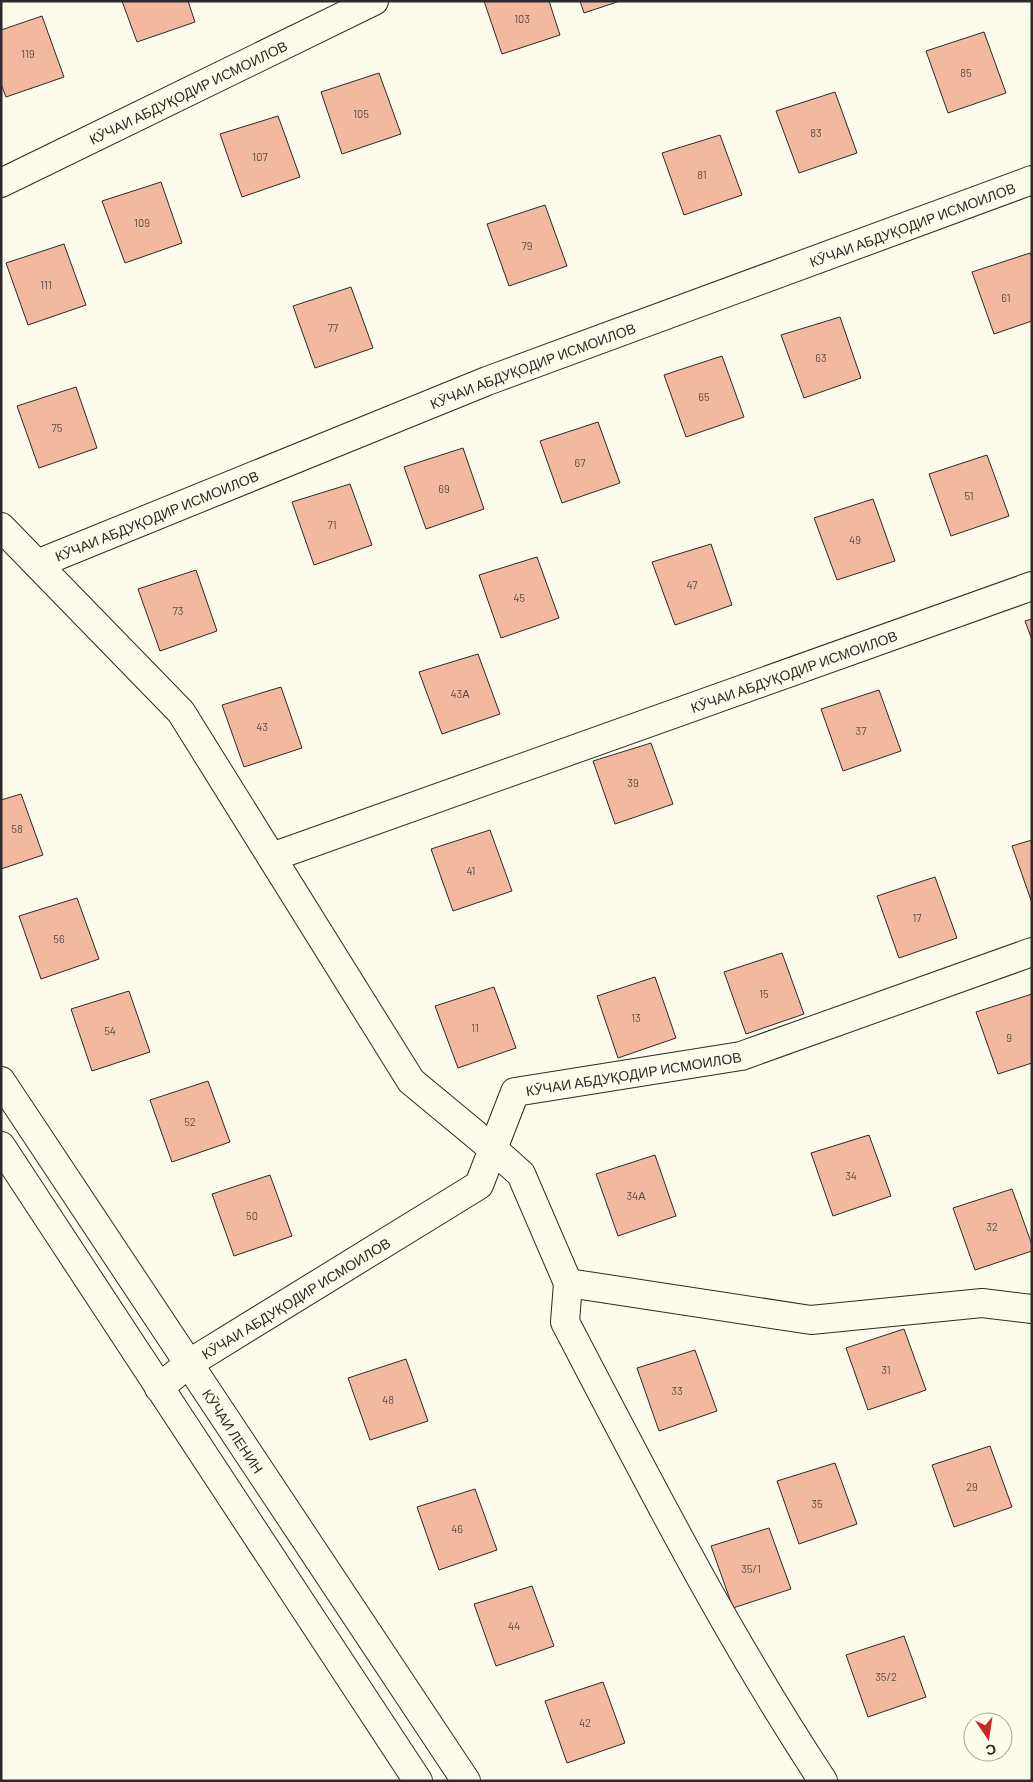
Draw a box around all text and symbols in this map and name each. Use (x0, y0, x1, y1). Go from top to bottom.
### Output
house number: 103 (514, 12, 530, 25)
street label: КӮЧАИ АБДУҚОДИР ИСМОИЛОВ (86, 36, 290, 147)
house number: 119 (21, 47, 35, 60)
house number: 85 (960, 66, 972, 79)
house number: 105 (353, 107, 369, 120)
house number: 83 (810, 126, 822, 139)
house number: 107 (252, 150, 268, 163)
house number: 81 (697, 168, 707, 181)
street label: КӮЧАИ АБДУҚОДИР ИСМОИЛОВ (807, 178, 1018, 270)
house number: 109 (134, 216, 150, 229)
house number: 79 (522, 239, 533, 252)
house number: 111 (40, 278, 52, 291)
house number: 61 (1001, 291, 1011, 304)
street label: КӮЧАИ АБДУҚОДИР ИСМОИЛОВ (427, 319, 638, 412)
house number: 77 (328, 321, 338, 334)
house number: 63 (815, 351, 827, 364)
house number: 65 (698, 390, 710, 403)
house number: 75 (52, 421, 63, 434)
house number: 67 (575, 456, 585, 469)
street label: КӮЧАИ АБДУҚОДИР ИСМОИЛОВ (52, 466, 261, 564)
house number: 69 (438, 482, 450, 495)
house number: 51 (964, 489, 974, 502)
house number: 71 (327, 518, 337, 531)
house number: 49 (849, 533, 861, 546)
house number: 47 (687, 578, 697, 591)
house number: 45 (513, 591, 525, 604)
house number: 73 (173, 604, 183, 617)
street label: КӮЧАИ АБДУҚОДИР ИСМОИЛОВ (688, 626, 899, 716)
house number: 43А (450, 687, 470, 700)
house number: 43 (256, 720, 268, 733)
house number: 37 (856, 724, 866, 737)
house number: 39 (627, 776, 639, 789)
house number: 58 (11, 822, 23, 835)
house number: 41 (467, 864, 475, 877)
house number: 17 (912, 911, 922, 924)
house number: 56 (53, 932, 65, 945)
house number: 15 (759, 987, 769, 1000)
house number: 13 (631, 1011, 641, 1024)
house number: 11 (471, 1021, 479, 1034)
house number: 54 (104, 1024, 116, 1037)
house number: 9 (1006, 1031, 1012, 1044)
street label: КӮЧАИ АБДУҚОДИР ИСМОИЛОВ (524, 1048, 743, 1099)
house number: 52 (184, 1115, 196, 1128)
house number: 34 (845, 1169, 857, 1182)
house number: 34А (626, 1189, 646, 1202)
house number: 50 (246, 1209, 258, 1222)
house number: 32 (986, 1220, 998, 1233)
street label: КӮЧАИ АБДУҚОДИР ИСМОИЛОВ (198, 1233, 393, 1362)
house number: 31 (881, 1363, 891, 1376)
house number: 33 (671, 1384, 683, 1397)
street label: КӮЧАИ ЛЕНИН (199, 1386, 267, 1476)
house number: 48 (382, 1393, 394, 1406)
house number: 29 (966, 1480, 978, 1493)
house number: 35 (811, 1497, 823, 1510)
house number: 46 (451, 1522, 463, 1535)
house number: 35/1 (741, 1562, 761, 1575)
house number: 44 (508, 1619, 520, 1632)
house number: 35/2 (875, 1670, 897, 1683)
north arrow (963, 1712, 1013, 1762)
house number: 42 (579, 1716, 591, 1729)
text: С (984, 1741, 998, 1760)

